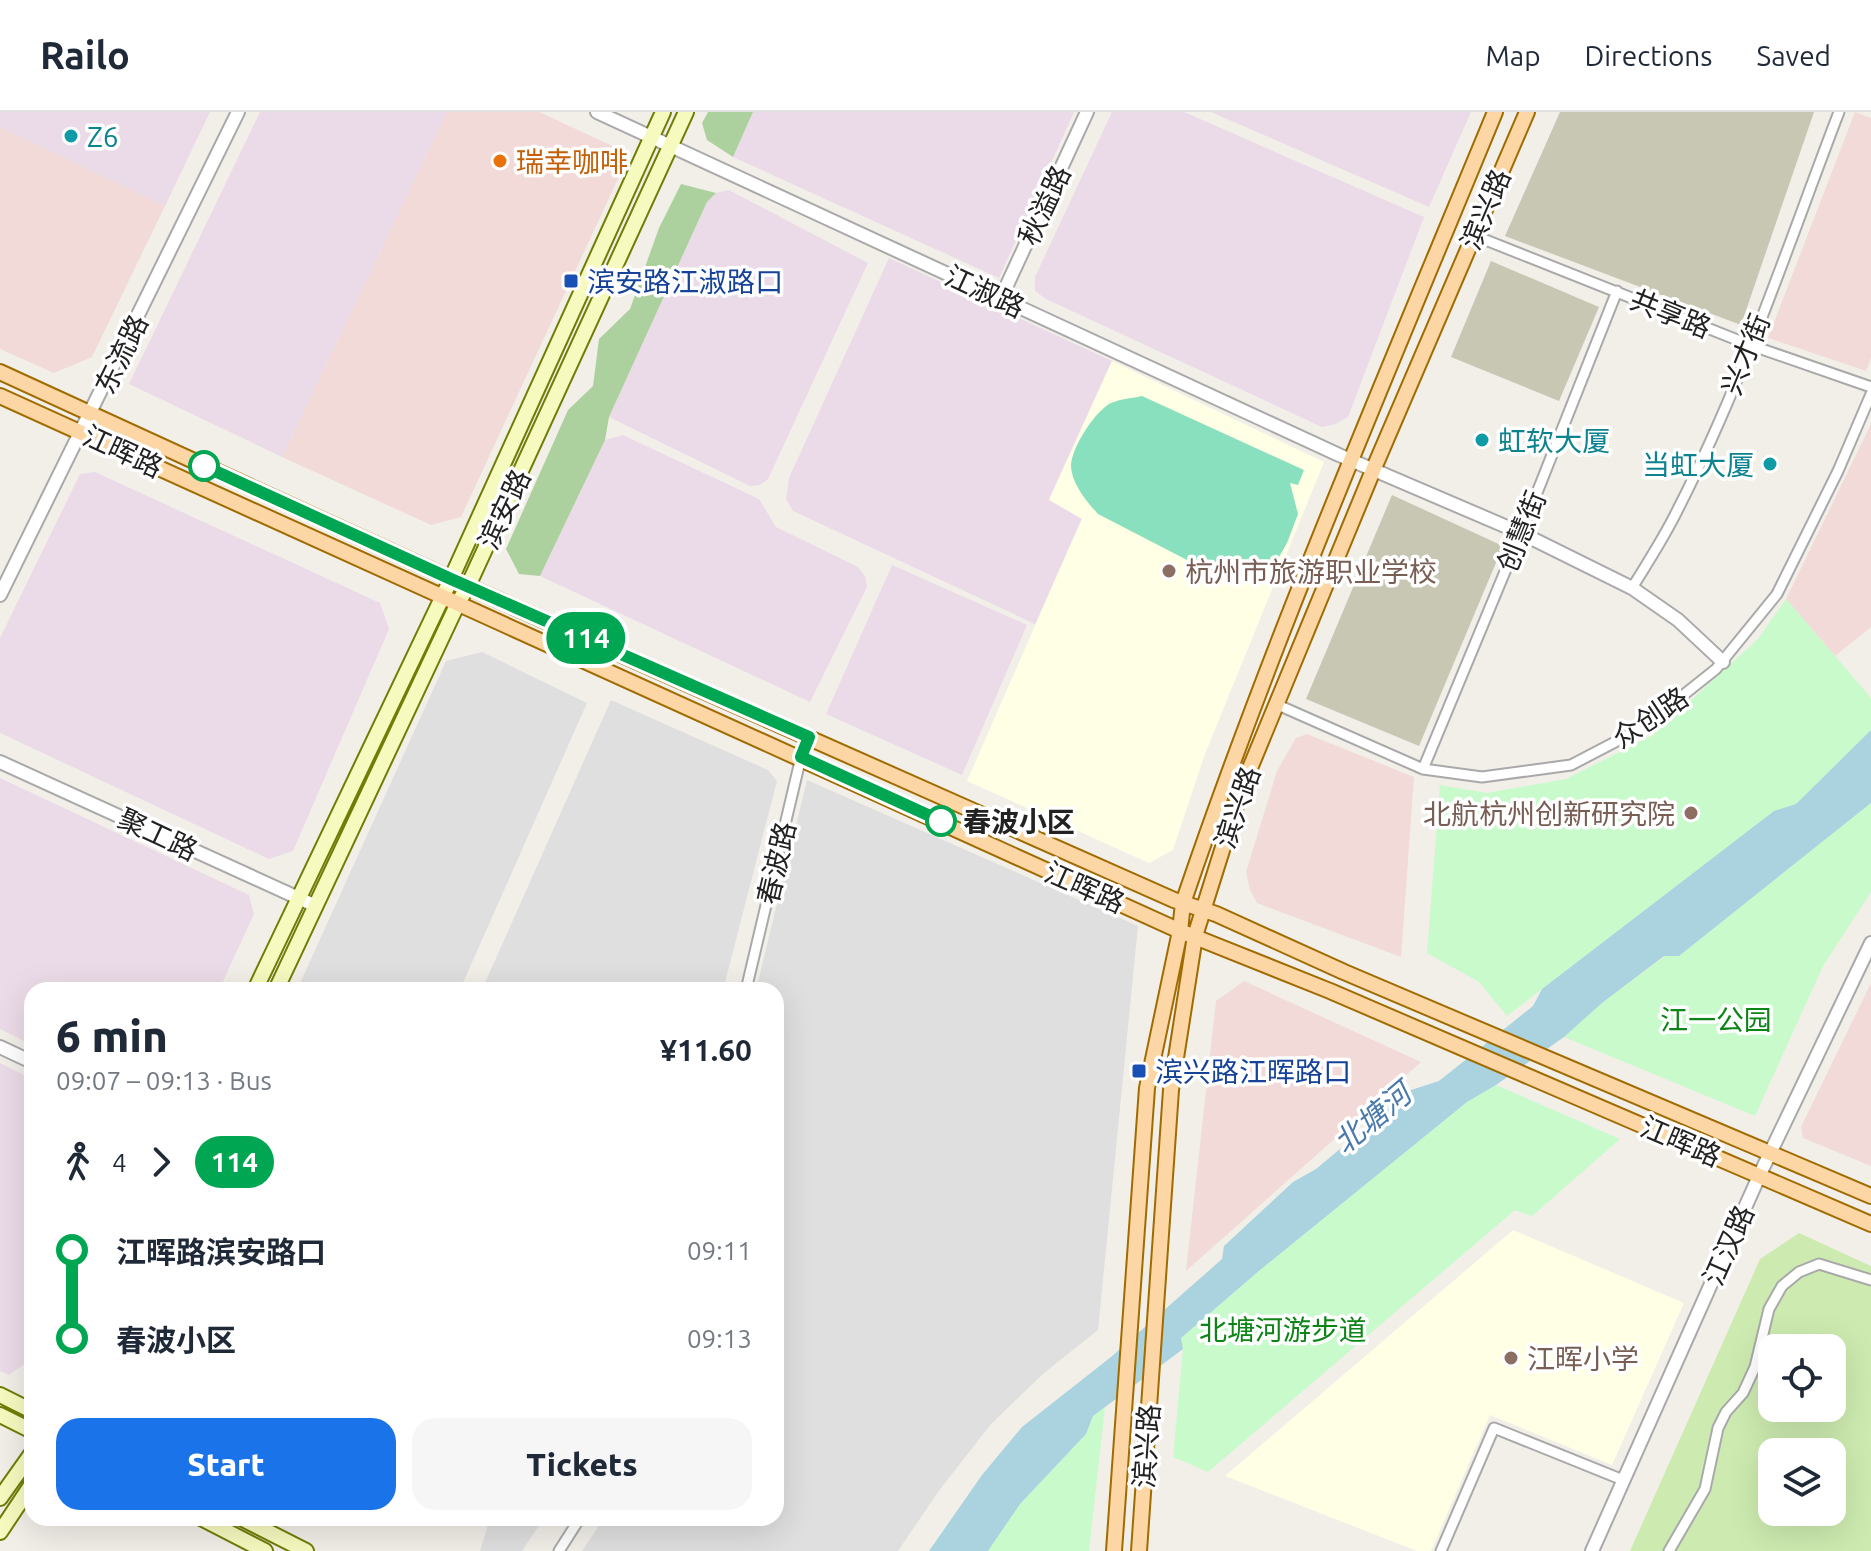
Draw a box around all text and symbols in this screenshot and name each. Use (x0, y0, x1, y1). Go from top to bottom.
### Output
text: Railo (40, 34, 130, 76)
text: Map (1485, 40, 1541, 71)
text: Directions (1585, 40, 1712, 71)
text: Saved (1756, 40, 1831, 71)
place label: Z6 (87, 121, 119, 152)
marker: Z6 (62, 127, 80, 145)
place label: 瑞幸咖啡 (516, 146, 628, 177)
marker: 瑞幸咖啡 (491, 152, 509, 170)
street label: 秋溢路 (1012, 160, 1076, 250)
street label: 滨兴路 (1454, 164, 1516, 254)
street label: 江淑路 (940, 259, 1030, 323)
place label: 滨安路江淑路口 (587, 266, 783, 297)
marker: 滨安路江淑路口 (562, 272, 580, 290)
street label: 共享路 (1626, 283, 1716, 343)
street label: 东流路 (89, 309, 153, 399)
street label: 兴才街 (1715, 309, 1775, 399)
street label: 江晖路 (78, 419, 168, 483)
place label: 虹软大厦 (1498, 425, 1610, 456)
marker: 虹软大厦 (1473, 431, 1491, 449)
place label: 当虹大厦 (1642, 449, 1754, 480)
unlabelled marker (189, 451, 219, 481)
marker: 当虹大厦 (1761, 455, 1779, 473)
street label: 滨安路 (472, 464, 536, 554)
street label: 创慧街 (1491, 486, 1551, 576)
place label: 杭州市旅游职业学校 (1185, 556, 1437, 587)
marker: 杭州市旅游职业学校 (1160, 562, 1178, 580)
line badge: 114 (540, 612, 632, 664)
text: 114 (562, 622, 610, 653)
street label: 众创路 (1607, 681, 1693, 753)
street label: 滨兴路 (1209, 762, 1265, 852)
place label: 北航杭州创新研究院 (1423, 798, 1675, 829)
street label: 聚工路 (113, 802, 203, 866)
marker: 北航杭州创新研究院 (1682, 804, 1700, 822)
marker: 春波小区 (926, 806, 956, 836)
place label: 春波小区 (963, 806, 1075, 837)
street label: 春波路 (751, 819, 801, 907)
street label: 江晖路 (1040, 856, 1130, 918)
park label: 江一公园 (1660, 1004, 1772, 1035)
text: 6 min (56, 1011, 168, 1060)
text: ¥11.60 (660, 1033, 752, 1067)
place label: 滨兴路江晖路口 (1155, 1056, 1351, 1087)
marker: 滨兴路江晖路口 (1130, 1062, 1148, 1080)
text: 09:07 – 09:13 · Bus (56, 1066, 272, 1095)
water label: 北塘河 (1327, 1073, 1421, 1160)
street label: 江晖路 (1636, 1110, 1726, 1172)
icon: walk (56, 1140, 100, 1184)
icon: forward (139, 1140, 183, 1184)
text: 114 (211, 1146, 258, 1177)
text: 4 (112, 1148, 127, 1177)
street label: 江汉路 (1697, 1200, 1759, 1290)
text: 江晖路滨安路口 (116, 1235, 326, 1269)
text: 09:11 (687, 1236, 752, 1265)
park label: 北塘河游步道 (1199, 1314, 1367, 1345)
text: 春波小区 (116, 1323, 236, 1357)
text: 09:13 (687, 1324, 752, 1353)
map controls (1758, 1334, 1846, 1526)
button: locate (1758, 1334, 1846, 1422)
place label: 江晖小学 (1527, 1343, 1639, 1374)
marker: 江晖小学 (1502, 1349, 1520, 1367)
street label: 滨兴路 (1128, 1403, 1164, 1489)
button: Start (56, 1418, 396, 1510)
button: Tickets (412, 1418, 752, 1510)
button: layers (1758, 1438, 1846, 1526)

